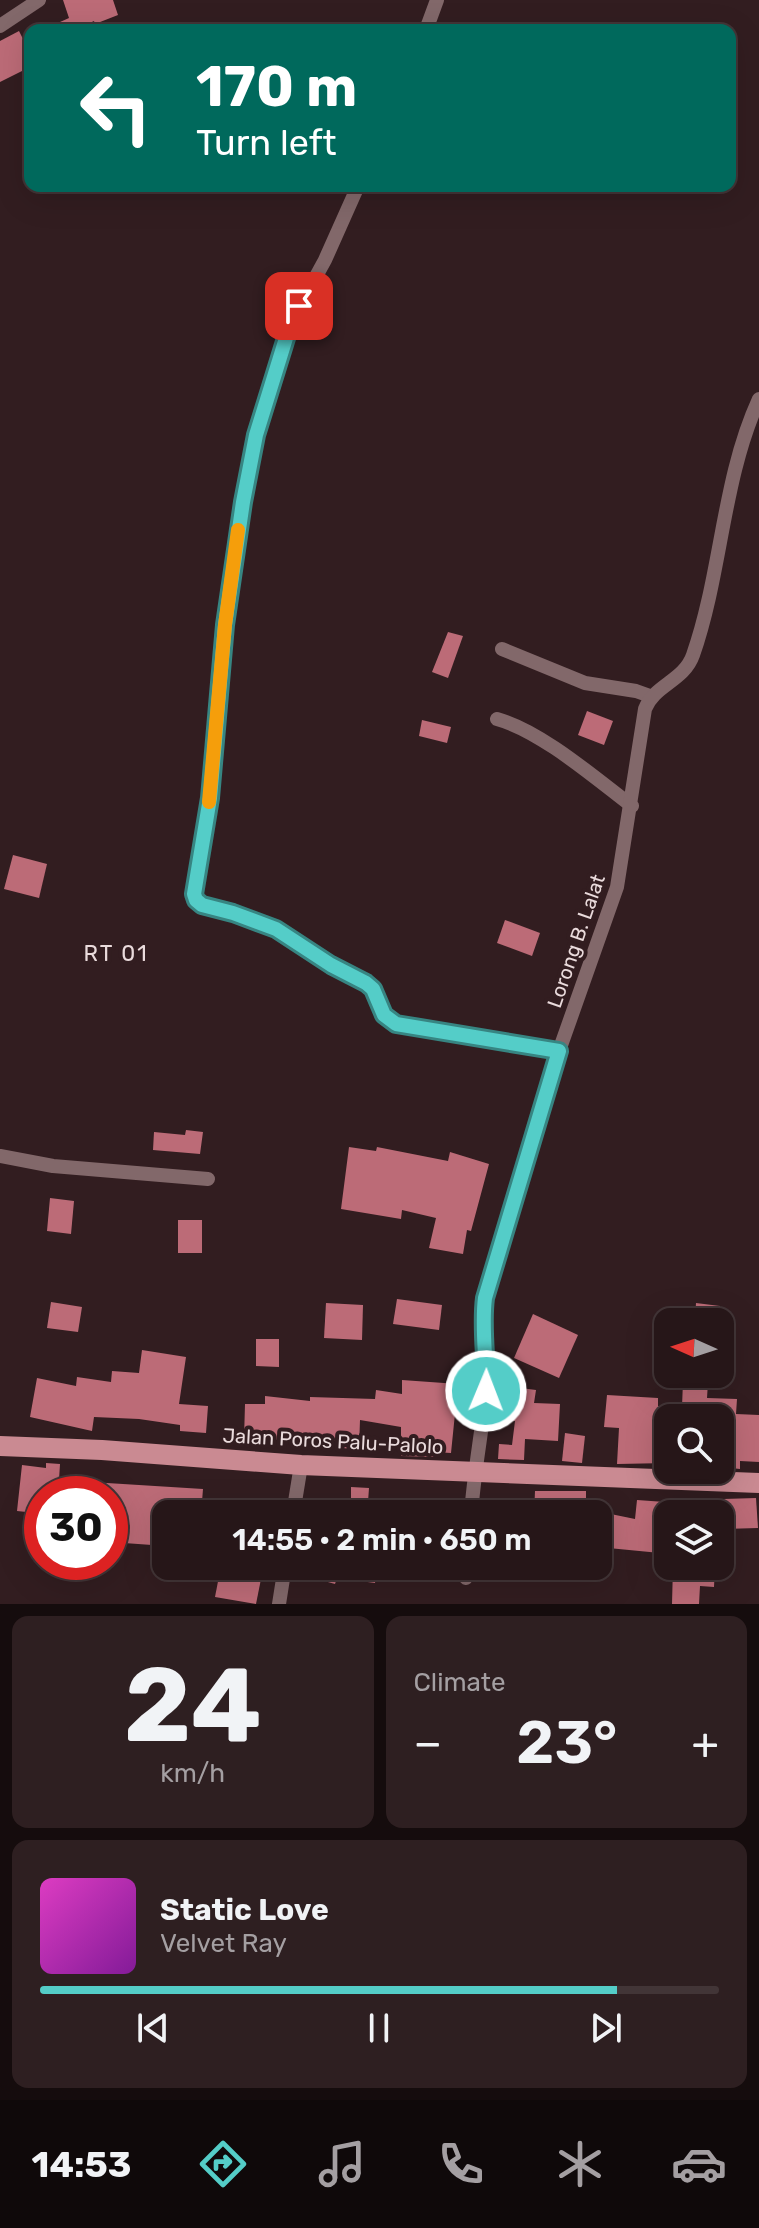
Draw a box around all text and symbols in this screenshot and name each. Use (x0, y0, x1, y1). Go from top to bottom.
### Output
text: 170 m (196, 54, 357, 120)
icon: left (64, 56, 168, 160)
text: Turn left (196, 121, 337, 164)
pin (265, 272, 333, 340)
icon: arrive (277, 284, 321, 328)
street label: Lorong B. Lalat (542, 871, 610, 1011)
district label: RT 01 (83, 940, 149, 967)
north arrow (654, 1308, 734, 1388)
map controls (654, 1308, 734, 1580)
position arrow (444, 1349, 528, 1433)
button: search (654, 1404, 734, 1484)
street label: Jalan Poros Palu-Palolo (222, 1423, 444, 1459)
speed limit sign: 30 (24, 1476, 128, 1580)
button: layers (654, 1500, 734, 1580)
text: 14:55 · 2 min · 650 m (232, 1522, 532, 1558)
text: 24 (124, 1644, 262, 1767)
text: Climate (414, 1667, 506, 1698)
text: 23° (516, 1707, 617, 1778)
text: − (414, 1717, 442, 1769)
text: + (692, 1717, 719, 1769)
text: km/h (160, 1758, 225, 1789)
text: Static Love (160, 1892, 329, 1928)
text: Velvet Ray (160, 1928, 287, 1959)
icon: previous (131, 2006, 175, 2050)
icon: pause (357, 2006, 401, 2050)
icon: next (584, 2006, 628, 2050)
icon: directions (195, 2136, 251, 2192)
icon: music (314, 2136, 370, 2192)
icon: phone (433, 2136, 489, 2192)
icon: climate (552, 2136, 608, 2192)
icon: car (671, 2136, 727, 2192)
text: 14:53 (32, 2143, 132, 2186)

